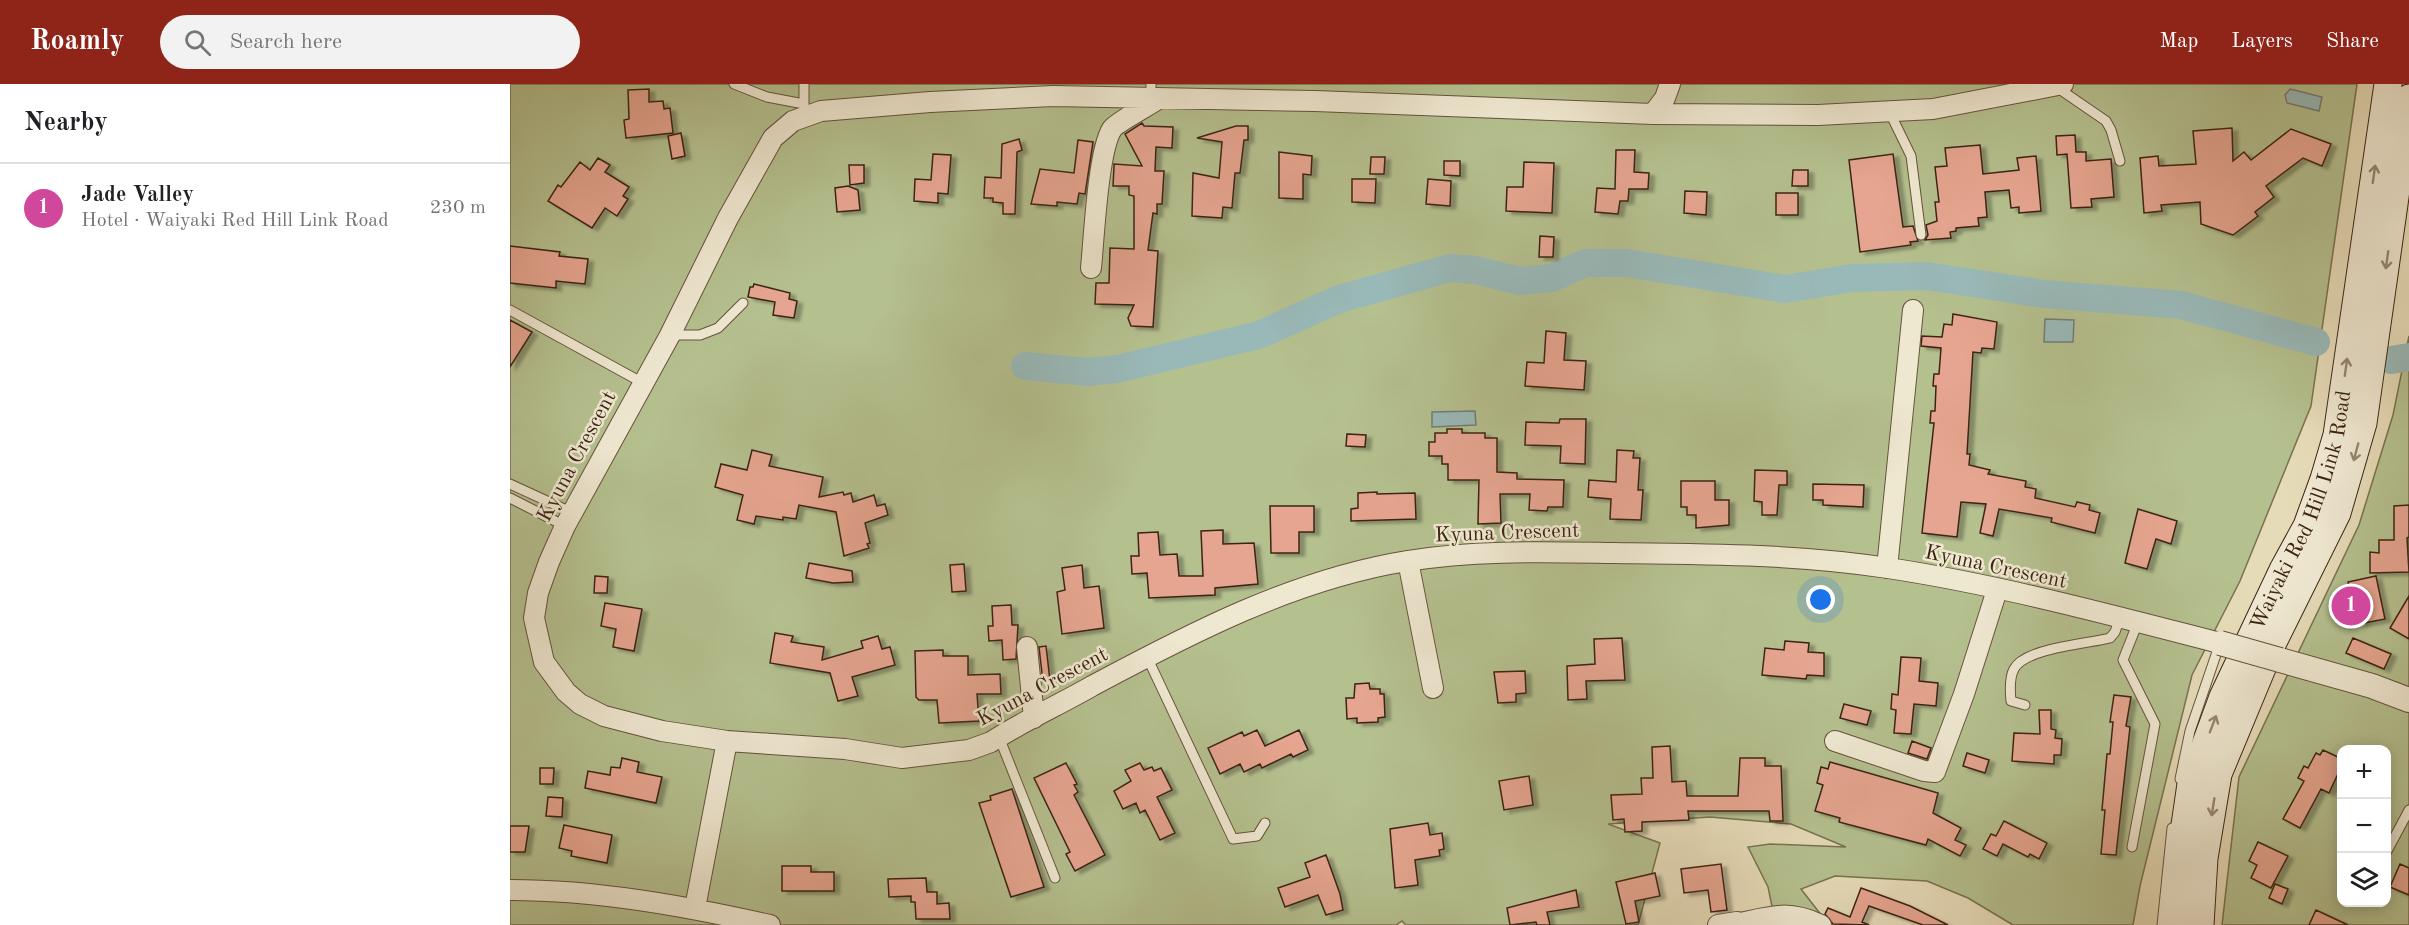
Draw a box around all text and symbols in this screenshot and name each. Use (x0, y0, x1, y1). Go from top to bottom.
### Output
search box (160, 15, 580, 69)
icon: search (181, 26, 214, 59)
text: Roamly (30, 28, 124, 56)
text: Search here (229, 31, 342, 53)
text: Map (2159, 31, 2198, 52)
text: Layers (2231, 31, 2293, 52)
text: Share (2326, 31, 2379, 52)
text: Nearby (24, 110, 108, 136)
one-way arrow (2369, 164, 2380, 184)
text: Jade Valley (81, 184, 194, 206)
text: 1 (38, 198, 49, 218)
text: 230 m (430, 198, 486, 218)
text: Hotel · Waiyaki Red Hill Link Road (81, 211, 389, 231)
one-way arrow (2381, 249, 2392, 269)
one-way arrow (2341, 357, 2352, 377)
street label: Kyuna Crescent (534, 388, 621, 526)
street label: Waiyaki Red Hill Link Road (2247, 389, 2355, 634)
one-way arrow (2350, 442, 2361, 461)
street label: Kyuna Crescent (1434, 520, 1580, 547)
street label: Kyuna Crescent (1923, 542, 2069, 593)
pin: 1 (2332, 584, 2370, 628)
your location (1806, 585, 1835, 614)
street label: Kyuna Crescent (974, 644, 1112, 731)
one-way arrow (2208, 715, 2219, 734)
map controls (2337, 745, 2391, 907)
button: + (2337, 745, 2391, 799)
one-way arrow (2207, 796, 2218, 816)
button: − (2337, 799, 2391, 853)
button: layers (2337, 853, 2391, 907)

